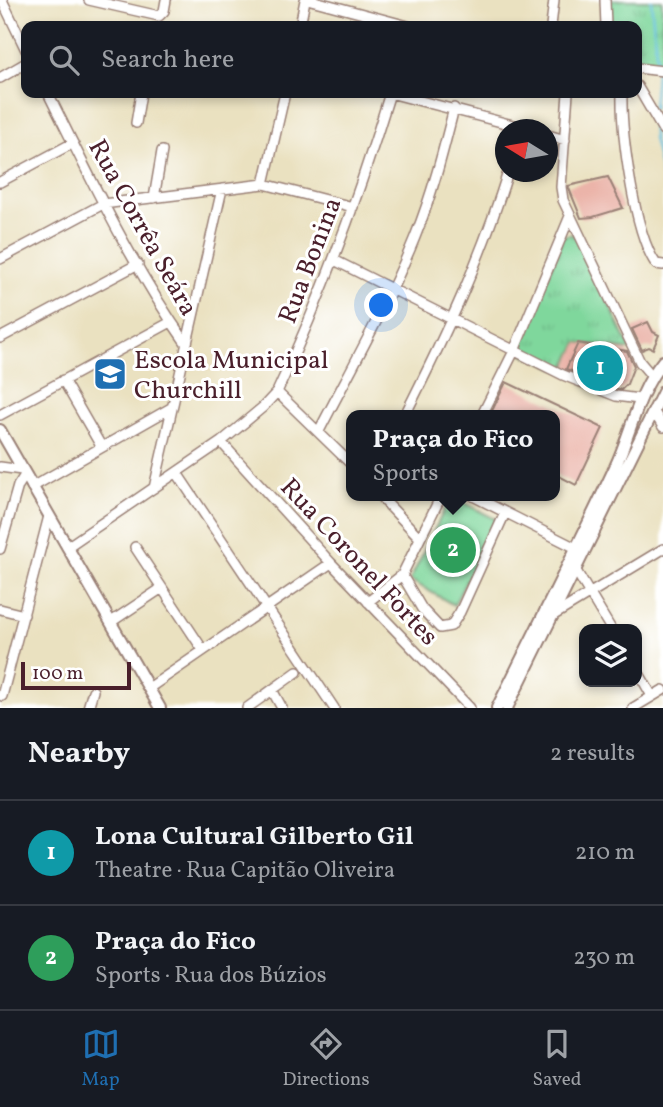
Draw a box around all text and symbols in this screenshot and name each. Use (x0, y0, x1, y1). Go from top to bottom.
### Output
search box (21, 21, 642, 98)
icon: search (45, 41, 83, 79)
text: Search here (101, 42, 234, 78)
north arrow (495, 119, 558, 182)
street label: Rua Corrêa Seára (79, 133, 206, 323)
street label: Rua Bonina (270, 192, 351, 329)
your location (364, 288, 398, 322)
pin: 1 (577, 342, 623, 394)
place label: Escola Municipal Churchill (134, 343, 329, 409)
school or university icon: Escola Municipal Churchill (91, 355, 129, 393)
popup (346, 410, 560, 501)
text: Praça do Fico (373, 422, 533, 458)
text: Sports (373, 458, 438, 490)
street label: Rua Coronel Fortes (271, 471, 446, 654)
pin: 2 (430, 524, 476, 576)
map controls (579, 624, 642, 687)
button: layers (579, 624, 642, 687)
scale bar (21, 659, 131, 691)
text: 100 m (32, 661, 83, 687)
text: Nearby (28, 733, 130, 775)
text: 2 results (550, 738, 635, 770)
text: Lona Cultural Gilberto Gil (95, 819, 414, 855)
text: 1 (46, 837, 56, 869)
text: 210 m (575, 837, 635, 869)
text: Theatre · Rua Capitão Oliveira (95, 855, 395, 887)
text: Praça do Fico (95, 924, 256, 960)
text: 2 (45, 942, 57, 974)
text: 230 m (573, 942, 635, 974)
text: Sports · Rua dos Búzios (95, 960, 327, 992)
tab: Map (81, 1025, 120, 1093)
tab: Directions (283, 1025, 370, 1093)
tab: Saved (533, 1025, 581, 1093)

